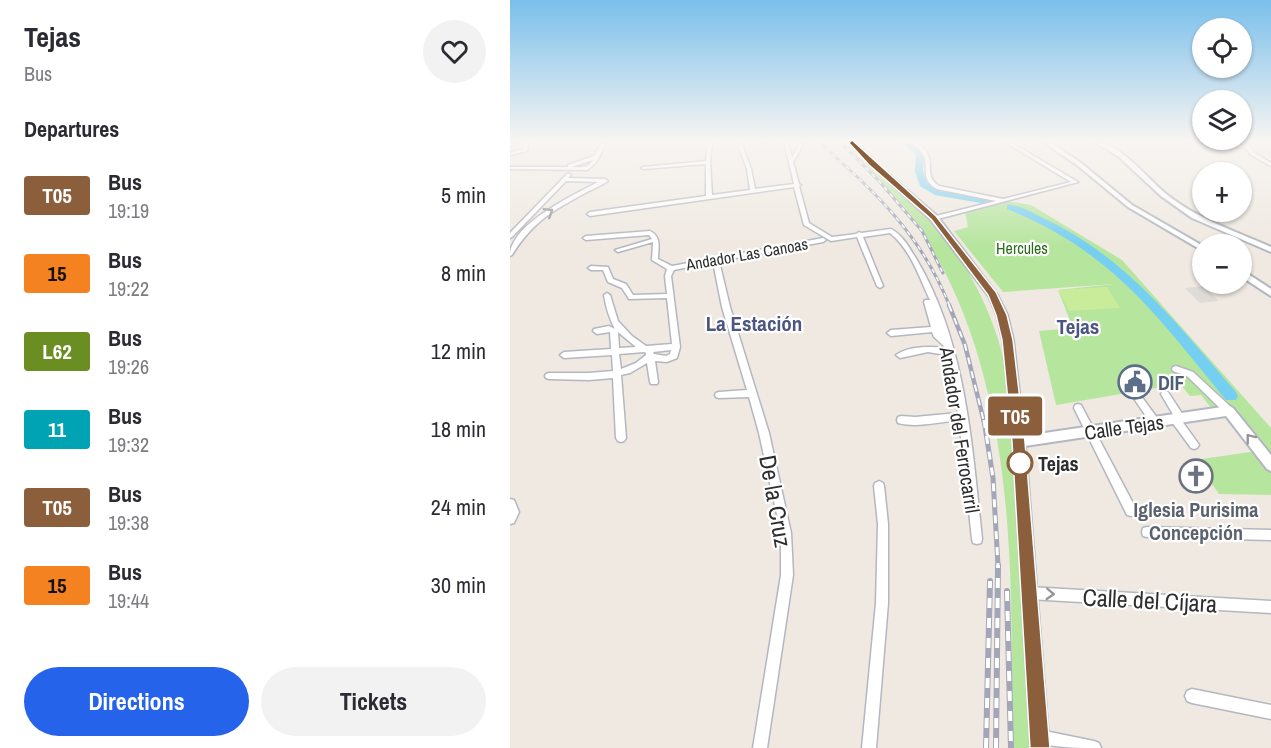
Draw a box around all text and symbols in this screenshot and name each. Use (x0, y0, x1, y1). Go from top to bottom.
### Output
text: Tejas (24, 18, 81, 56)
map controls (1192, 18, 1252, 294)
button: locate (1192, 18, 1252, 78)
button: heart (423, 20, 486, 83)
text: Bus (24, 60, 52, 87)
button: layers (1192, 90, 1252, 150)
text: Departures (24, 114, 119, 144)
button: + (1192, 162, 1252, 222)
text: Bus (108, 167, 142, 197)
text: 5 min (441, 180, 486, 210)
text: T05 (42, 181, 72, 210)
text: 19:19 (108, 197, 149, 224)
one-way arrow (543, 208, 554, 219)
street label: Andador Las Canoas (683, 232, 810, 276)
button: − (1192, 234, 1252, 294)
park label: Hercules (996, 237, 1048, 259)
text: Bus (108, 245, 142, 275)
text: 8 min (441, 258, 486, 288)
text: 15 (47, 259, 67, 288)
text: 19:22 (108, 275, 149, 302)
district label: La Estación (706, 309, 802, 338)
district label: Tejas (1057, 312, 1099, 341)
text: Bus (108, 323, 142, 353)
text: 12 min (431, 336, 486, 366)
text: L62 (42, 337, 72, 366)
street label: Andador del Ferrocarril (933, 344, 986, 515)
text: 19:26 (108, 353, 149, 380)
public building icon: DIF (1117, 364, 1153, 400)
place label: DIF (1158, 369, 1184, 396)
line badge: T05 (980, 396, 1050, 436)
text: Bus (108, 401, 142, 431)
text: T05 (1000, 402, 1030, 431)
street label: Calle Tejas (1083, 408, 1165, 446)
text: 18 min (431, 414, 486, 444)
text: 11 (48, 415, 66, 444)
text: 19:32 (108, 431, 149, 458)
one-way arrow (1247, 434, 1258, 445)
marker: Tejas (1007, 450, 1033, 476)
place label: Tejas (1038, 450, 1079, 477)
street label: De la Cruz (752, 452, 800, 550)
church icon: Iglesia Purisima Concepción (1178, 458, 1214, 494)
text: Bus (108, 479, 142, 509)
text: 24 min (431, 492, 486, 522)
text: T05 (42, 493, 72, 522)
place label: Iglesia Purisima Concepción (1134, 496, 1258, 546)
text: 19:38 (108, 509, 149, 536)
text: Bus (108, 557, 142, 587)
text: 30 min (431, 570, 486, 600)
text: 15 (47, 571, 67, 600)
street label: Calle del Cíjara (1082, 581, 1218, 620)
text: 19:44 (108, 587, 149, 614)
one-way arrow (1046, 587, 1055, 600)
button: Directions (24, 667, 249, 736)
button: Tickets (261, 667, 486, 736)

